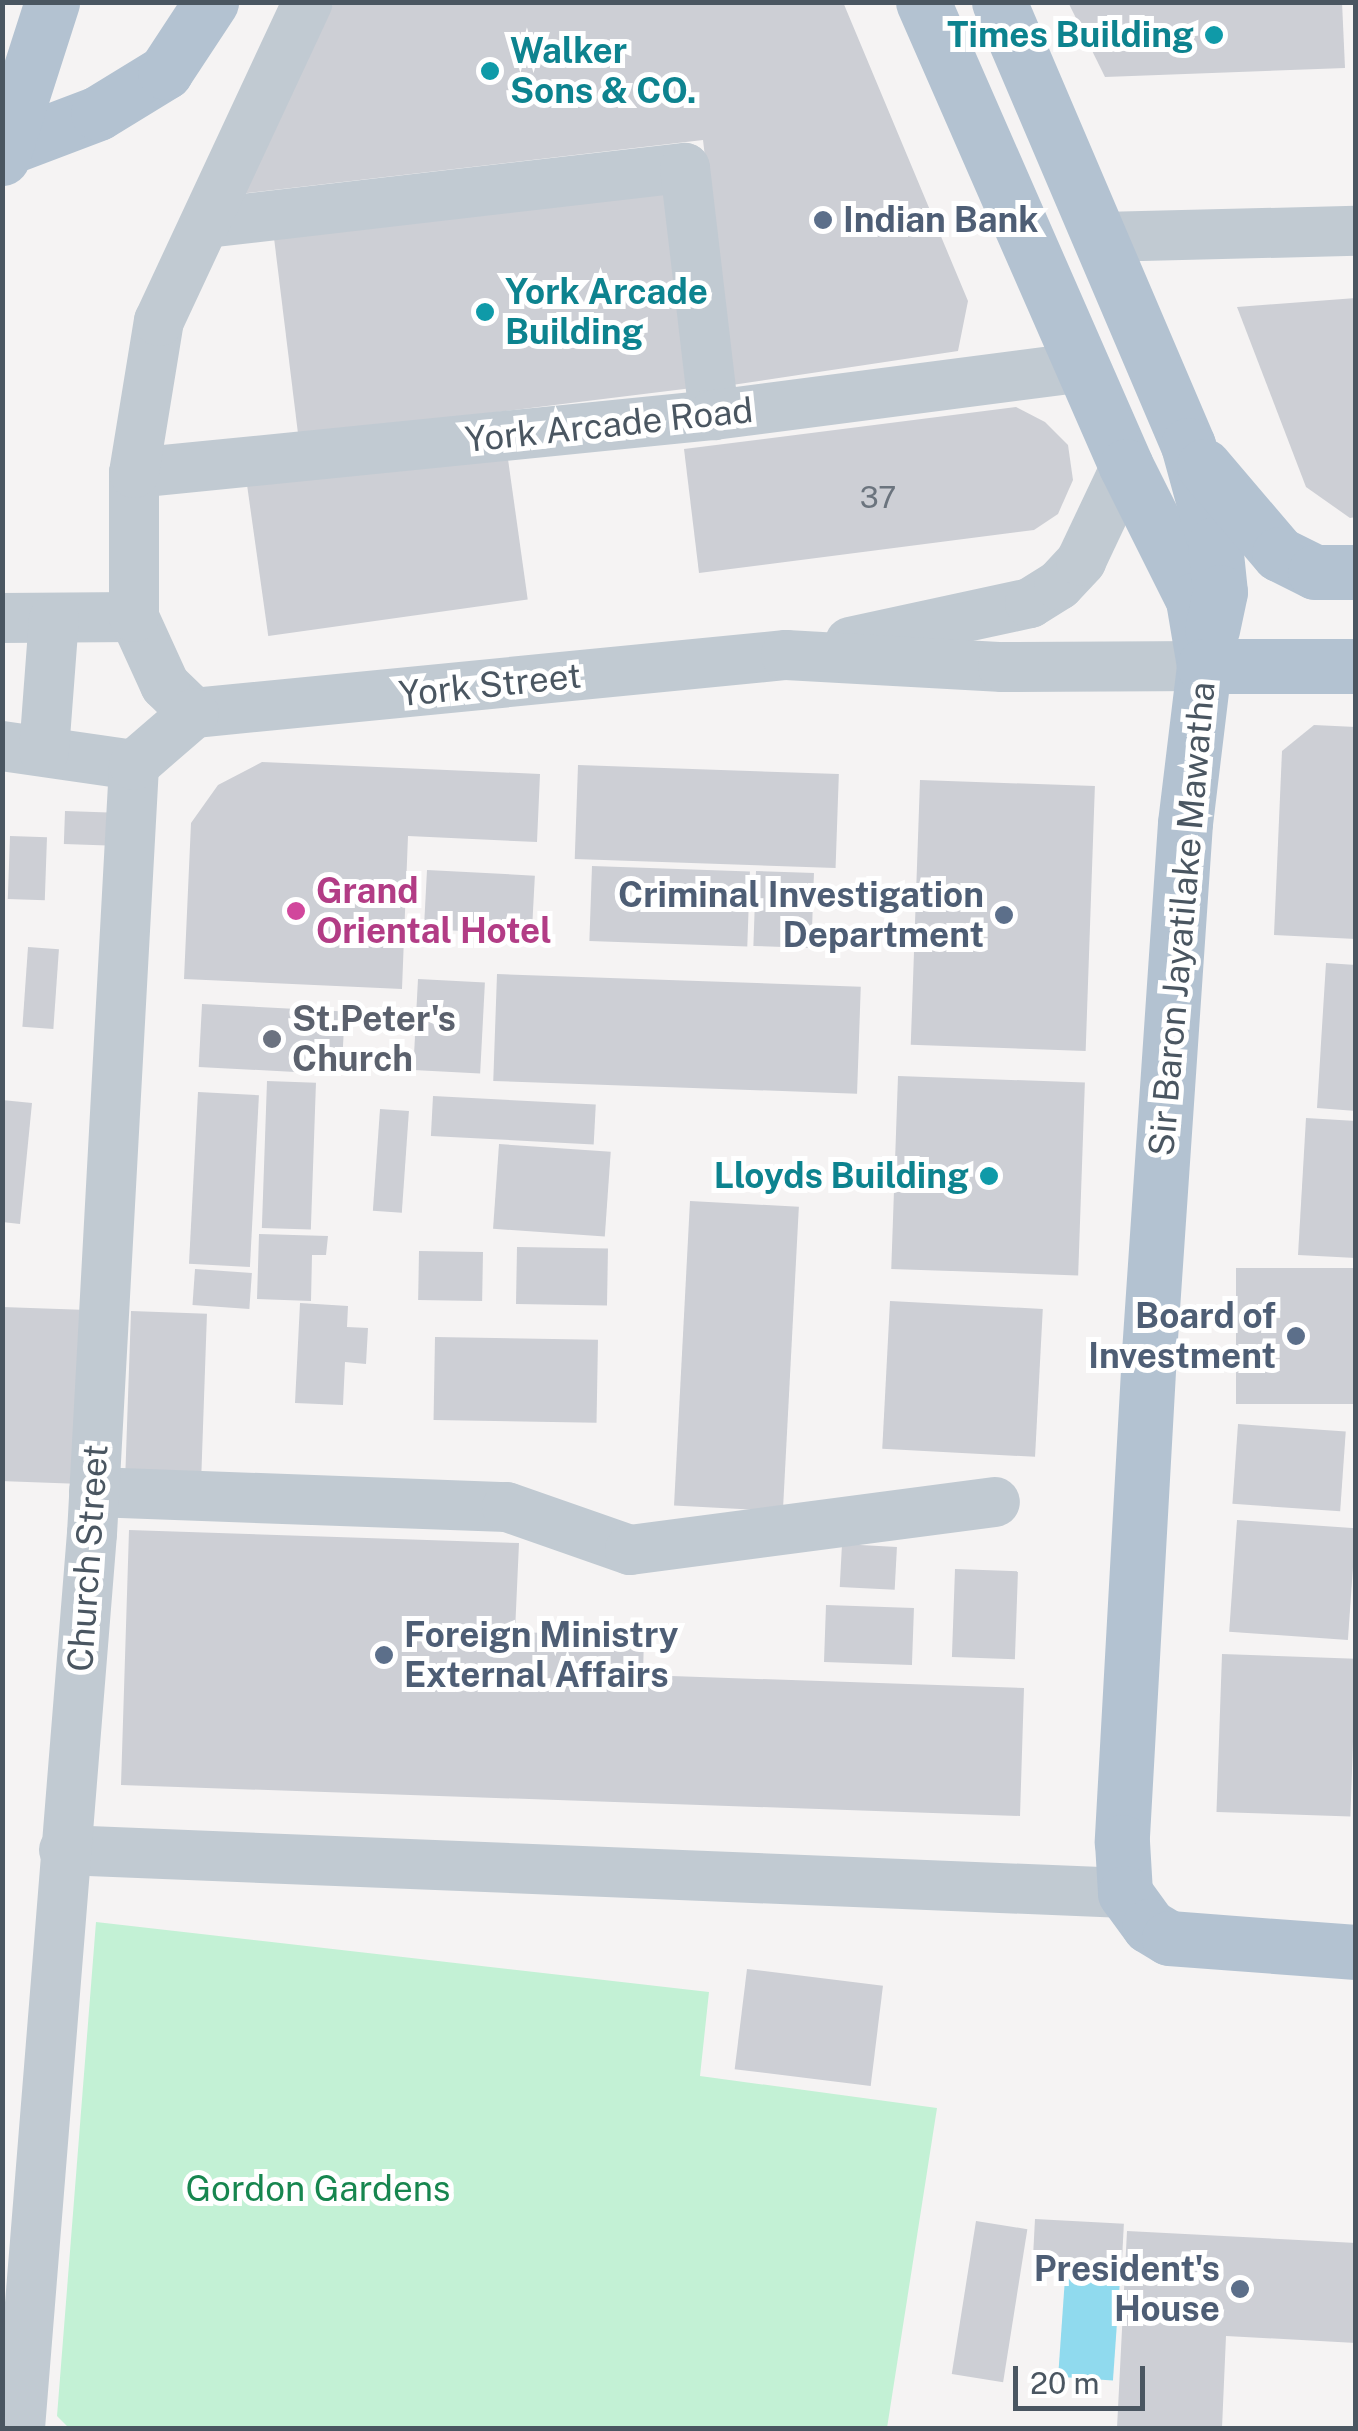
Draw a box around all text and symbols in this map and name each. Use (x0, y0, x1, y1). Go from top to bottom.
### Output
place label: Times Building (947, 14, 1194, 56)
marker: Times Building (1203, 24, 1225, 46)
place label: Walker Sons & CO. (510, 30, 697, 112)
marker: Walker Sons & CO. (479, 60, 501, 82)
place label: Indian Bank (843, 199, 1039, 241)
marker: Indian Bank (812, 209, 834, 231)
place label: York Arcade Building (505, 271, 708, 353)
marker: York Arcade Building (474, 301, 496, 323)
street label: York Arcade Road (463, 389, 755, 461)
house number: 37 (860, 479, 896, 515)
street label: York Street (397, 655, 583, 715)
street label: Sir Baron Jayatilake Mawatha (1140, 680, 1224, 1158)
place label: Grand Oriental Hotel (316, 870, 552, 952)
place label: Criminal Investigation Department (618, 874, 984, 956)
marker: Grand Oriental Hotel (285, 900, 307, 922)
marker: Criminal Investigation Department (993, 904, 1015, 926)
place label: St.Peter's Church (292, 998, 456, 1080)
marker: St.Peter's Church (261, 1028, 283, 1050)
place label: Lloyds Building (713, 1155, 969, 1197)
marker: Lloyds Building (978, 1165, 1000, 1187)
place label: Board of Investment (1088, 1295, 1276, 1377)
marker: Board of Investment (1285, 1325, 1307, 1347)
street label: Church Street (59, 1443, 117, 1673)
place label: Foreign Ministry External Affairs (404, 1614, 678, 1696)
marker: Foreign Ministry External Affairs (373, 1644, 395, 1666)
park label: Gordon Gardens (185, 2168, 451, 2210)
place label: President's House (1034, 2248, 1220, 2330)
marker: President's House (1229, 2278, 1251, 2300)
scale bar (1018, 2346, 1150, 2408)
text: 20 m (1030, 2365, 1099, 2401)

